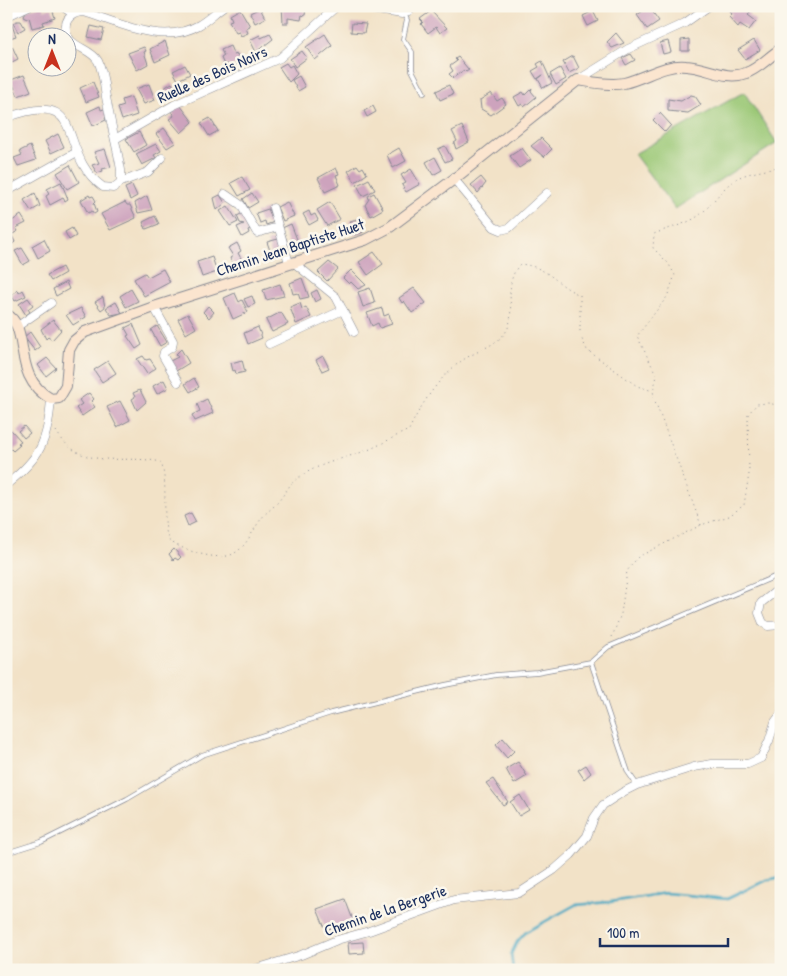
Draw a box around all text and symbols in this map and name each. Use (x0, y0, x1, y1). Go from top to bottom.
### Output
north arrow (28, 28, 78, 78)
text: N (48, 29, 56, 48)
street label: Ruelle des Bois Noirs (153, 40, 271, 108)
street label: Chemin Jean Baptiste Huet (213, 213, 367, 281)
street label: Chemin de la Bergerie (321, 879, 450, 941)
scale bar (600, 916, 727, 948)
text: 100 m (607, 922, 640, 943)

